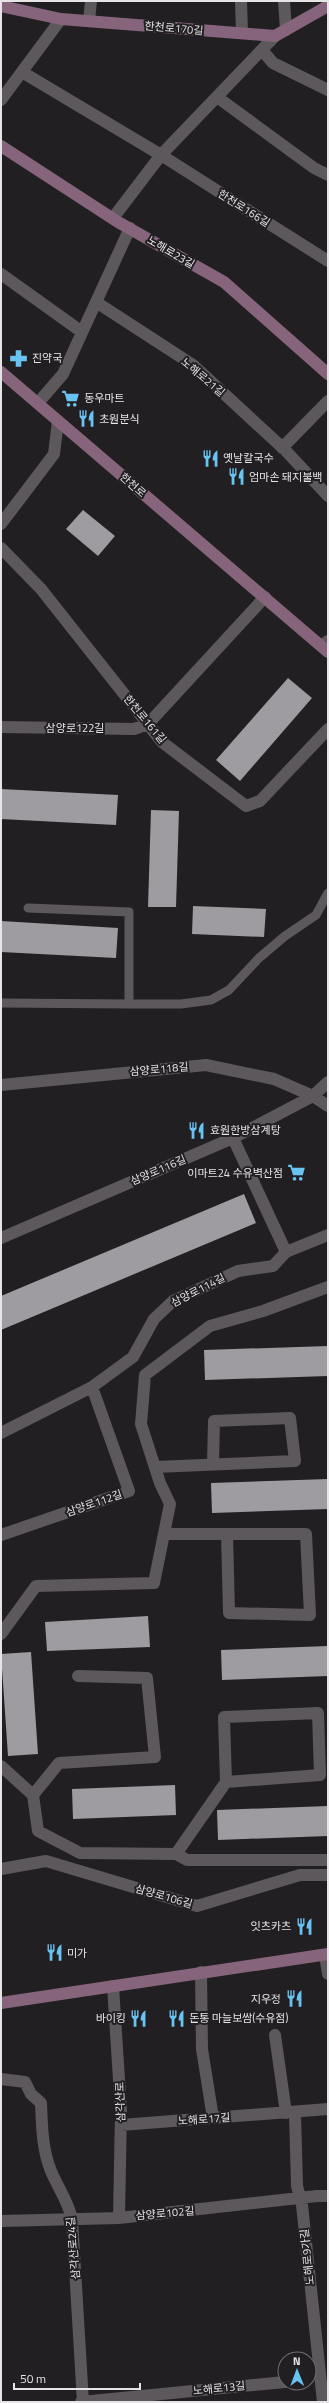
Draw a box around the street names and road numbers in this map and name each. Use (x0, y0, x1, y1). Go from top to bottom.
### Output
street label: 한천로170길 (144, 17, 204, 39)
street label: 한천로166길 (215, 186, 273, 230)
street label: 노해로23길 (144, 232, 198, 272)
street label: 노해로21길 (178, 354, 228, 400)
street label: 한천로 (116, 469, 150, 501)
street label: 한천로161길 (120, 691, 170, 747)
street label: 삼양로122길 (46, 720, 104, 736)
street label: 삼양로118길 (129, 1058, 189, 1080)
street label: 삼양로116길 (128, 1151, 188, 1189)
street label: 삼양로114길 (168, 1269, 228, 1311)
street label: 삼양로112길 (64, 1486, 124, 1520)
street label: 삼양로106길 (133, 1880, 195, 1912)
street label: 삼각산로 (111, 2081, 129, 2123)
street label: 노해로17길 (177, 2109, 231, 2129)
street label: 삼양로102길 (135, 2202, 195, 2224)
street label: 삼각산로24길 (62, 2216, 84, 2280)
street label: 노해로9가길 (296, 2228, 318, 2286)
street label: 노해로13길 (192, 2377, 246, 2399)

